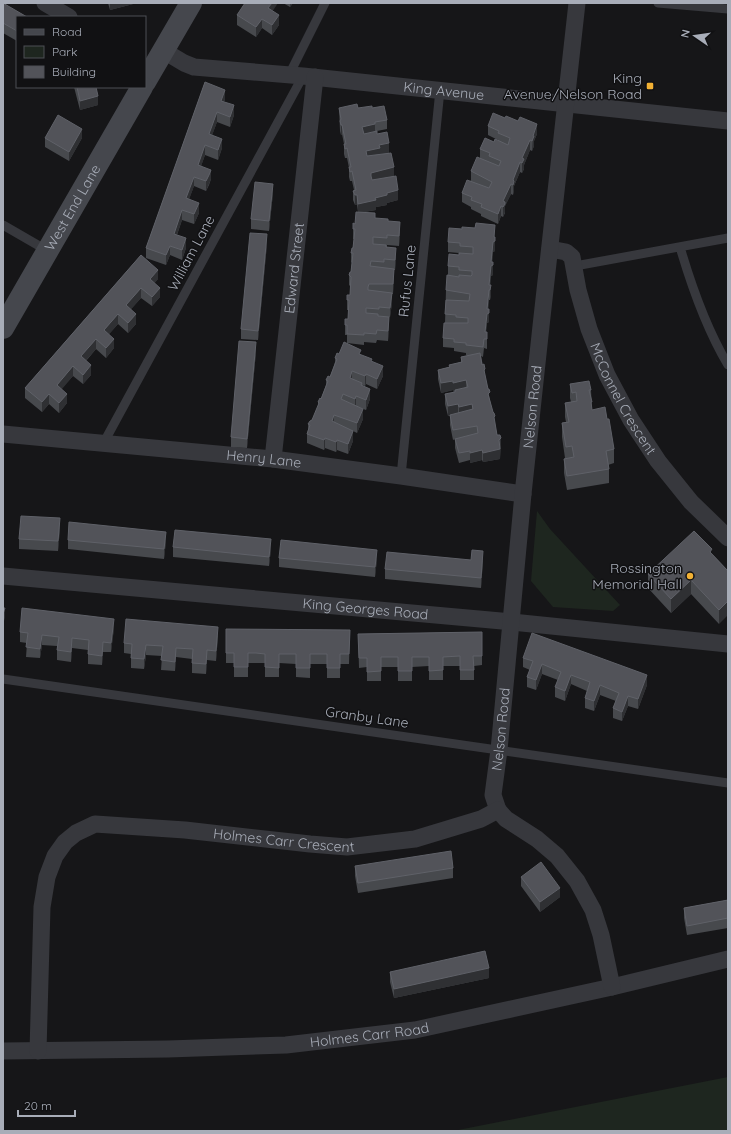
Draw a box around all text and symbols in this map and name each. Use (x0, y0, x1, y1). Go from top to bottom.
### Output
legend (16, 16, 146, 88)
north arrow (675, 16, 715, 56)
text: Road (52, 24, 82, 39)
text: N (678, 28, 693, 39)
text: Park (52, 44, 77, 59)
text: Building (52, 64, 96, 79)
place label: King Avenue/Nelson Road (504, 69, 642, 103)
street label: King Avenue (403, 78, 485, 104)
marker: King Avenue/Nelson Road (645, 81, 655, 91)
street label: West End Lane (40, 161, 104, 254)
street label: William Lane (164, 212, 218, 294)
street label: Edward Street (280, 222, 308, 314)
street label: Rufus Lane (394, 244, 420, 318)
street label: McConnel Crescent (586, 340, 660, 458)
street label: Nelson Road (519, 365, 546, 449)
street label: Henry Lane (226, 446, 302, 472)
place label: Rossington Memorial Hall (592, 559, 682, 593)
marker: Rossington Memorial Hall (685, 571, 695, 581)
street label: King Georges Road (302, 594, 429, 623)
street label: Nelson Road (487, 687, 514, 772)
street label: Granby Lane (324, 702, 410, 732)
street label: Holmes Carr Crescent (212, 824, 356, 856)
street label: Holmes Carr Road (309, 1018, 431, 1051)
scale bar (18, 1092, 75, 1118)
text: 20 m (24, 1098, 52, 1113)

